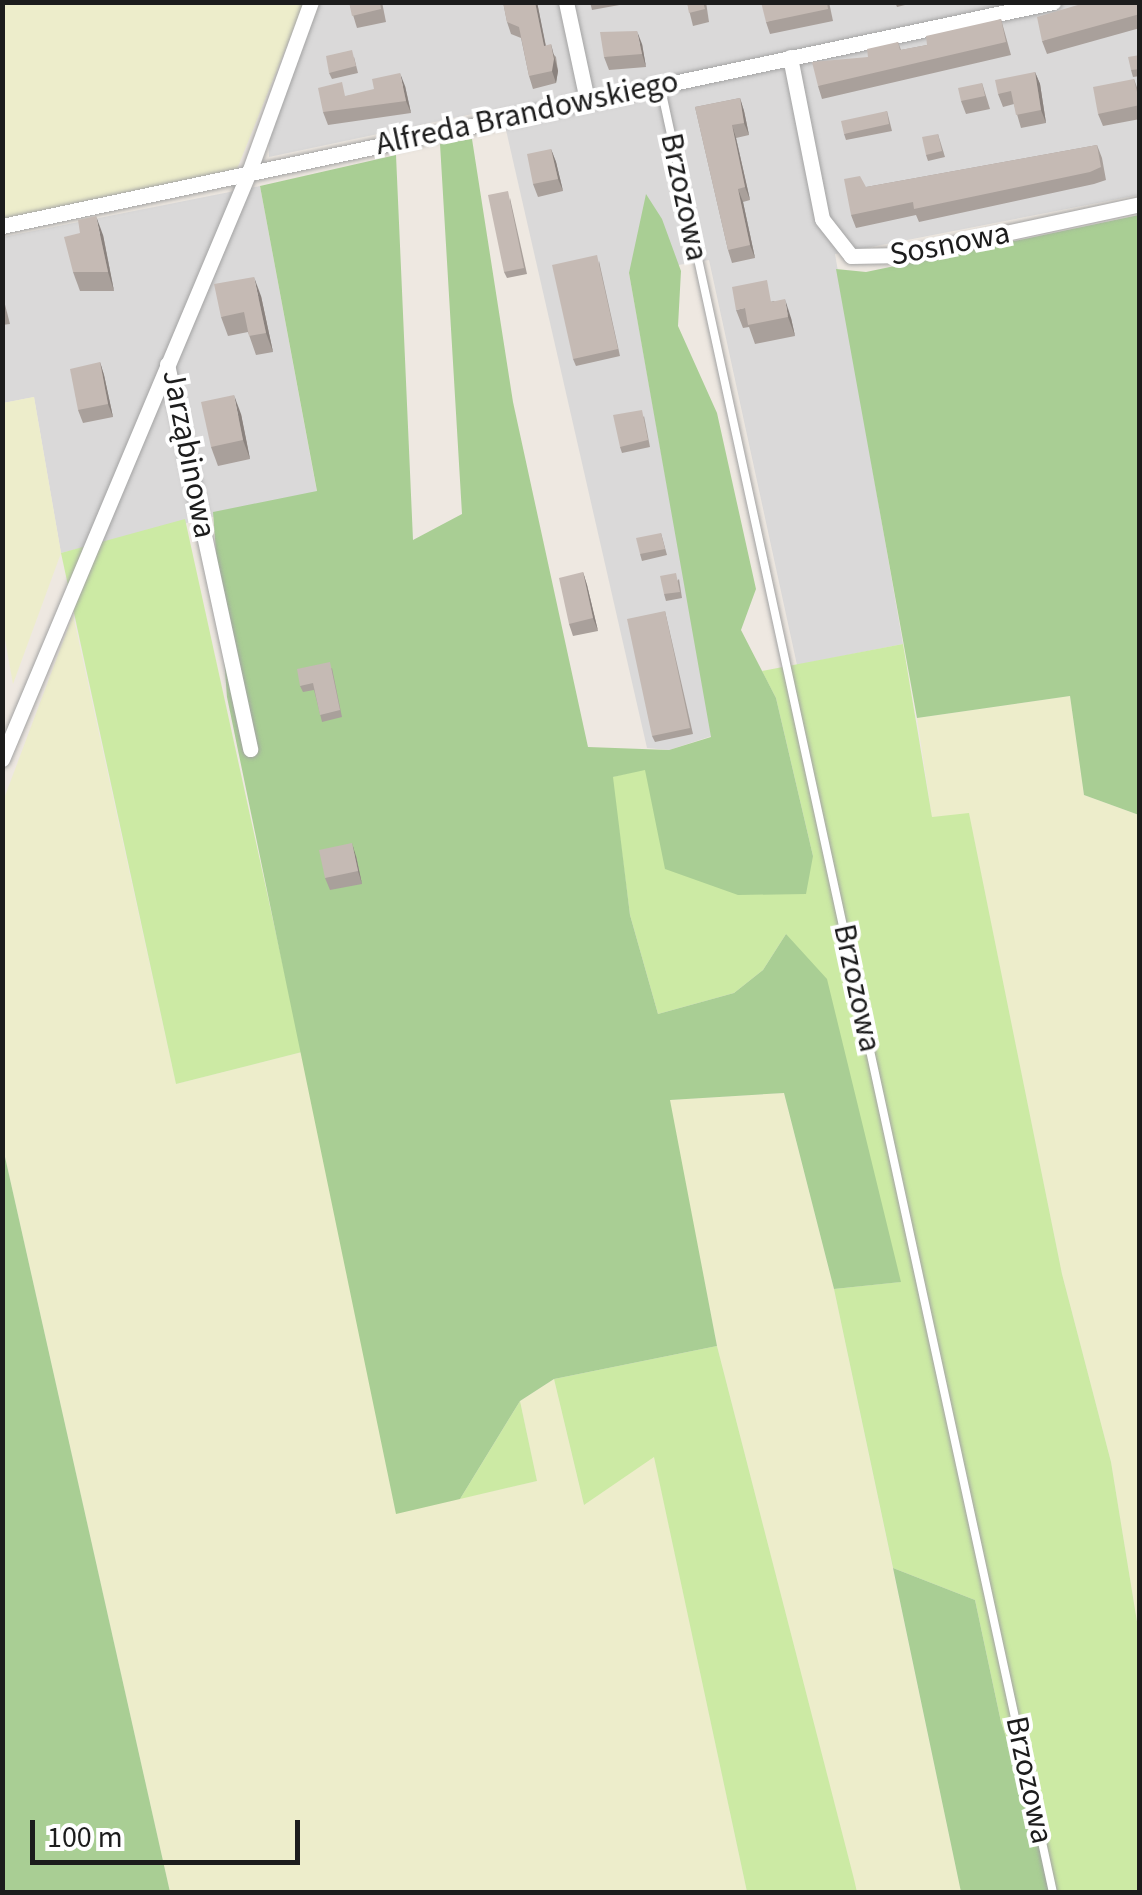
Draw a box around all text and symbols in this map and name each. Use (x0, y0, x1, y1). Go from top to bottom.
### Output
street label: Alfreda Brandowskiego (372, 62, 682, 164)
street label: Brzozowa (652, 130, 716, 264)
street label: Sosnowa (887, 214, 1013, 274)
street label: Jarząbinowa (154, 367, 224, 541)
street label: Brzozowa (825, 921, 889, 1055)
street label: Brzozowa (997, 1713, 1061, 1847)
scale bar (35, 1800, 305, 1862)
text: 100 m (47, 1816, 123, 1859)

